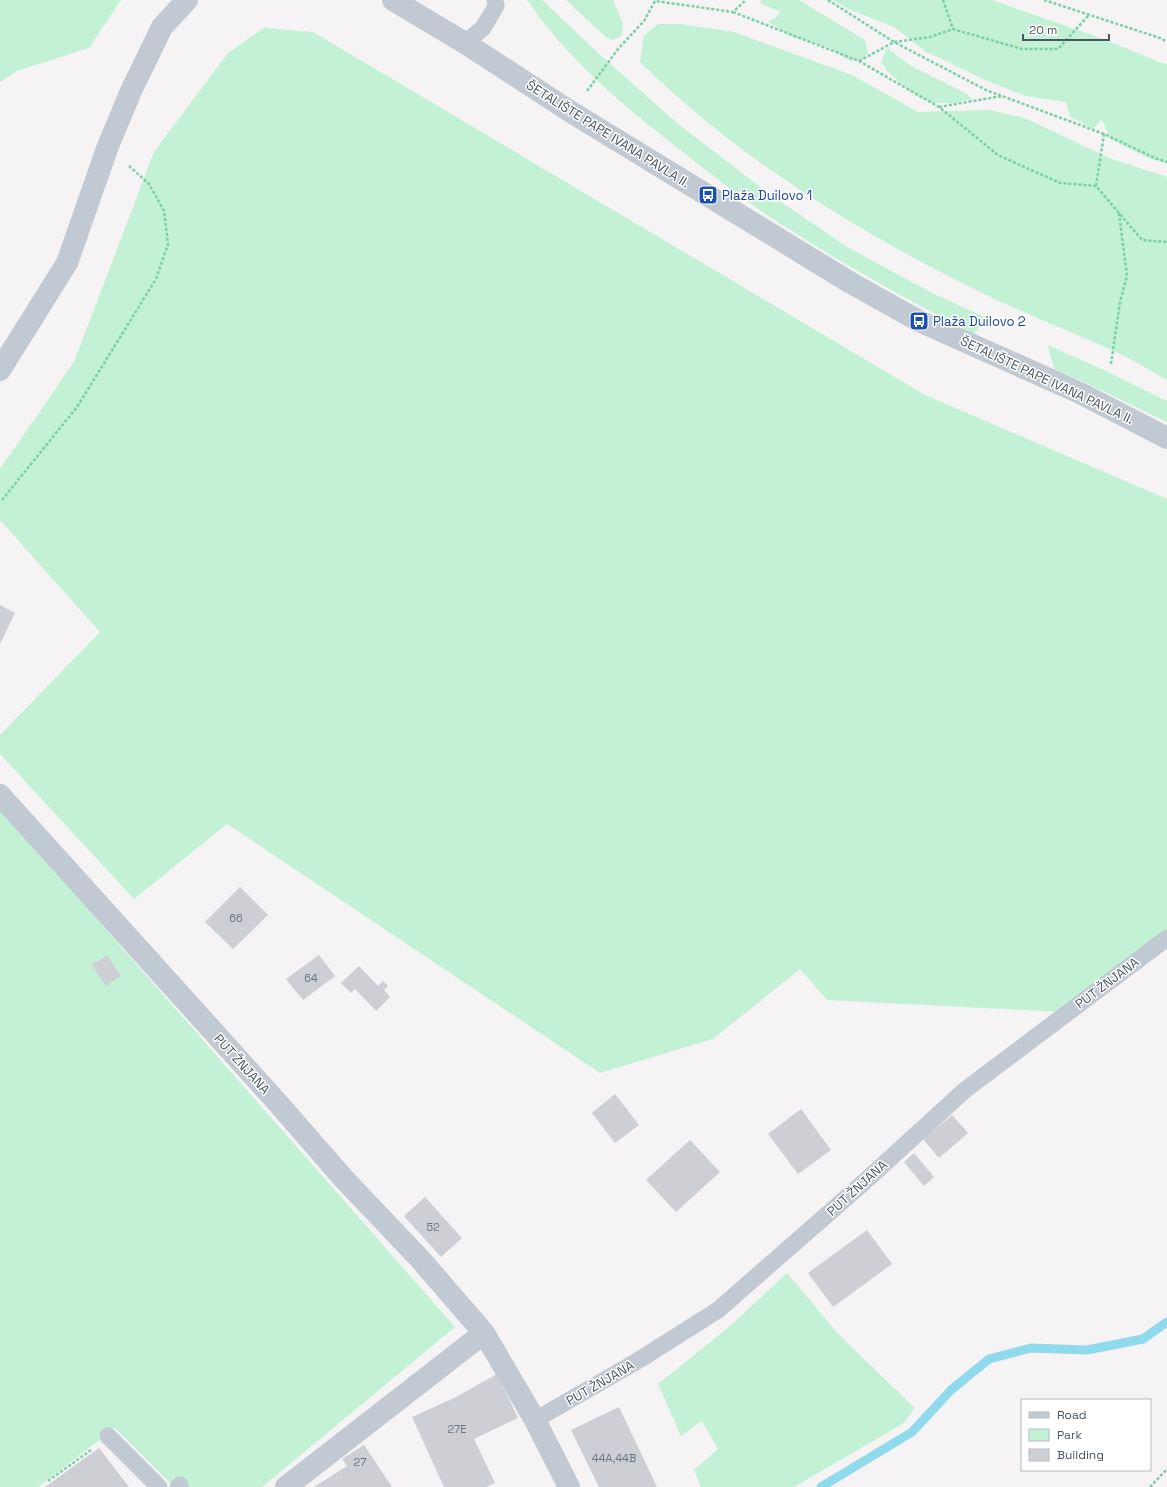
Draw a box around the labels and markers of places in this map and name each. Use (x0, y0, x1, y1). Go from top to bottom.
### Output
bus stop icon: Plaža Duilovo 1 (697, 184, 719, 206)
place label: Plaža Duilovo 1 (722, 187, 812, 204)
bus stop icon: Plaža Duilovo 2 (908, 310, 930, 332)
place label: Plaža Duilovo 2 (933, 313, 1026, 330)

